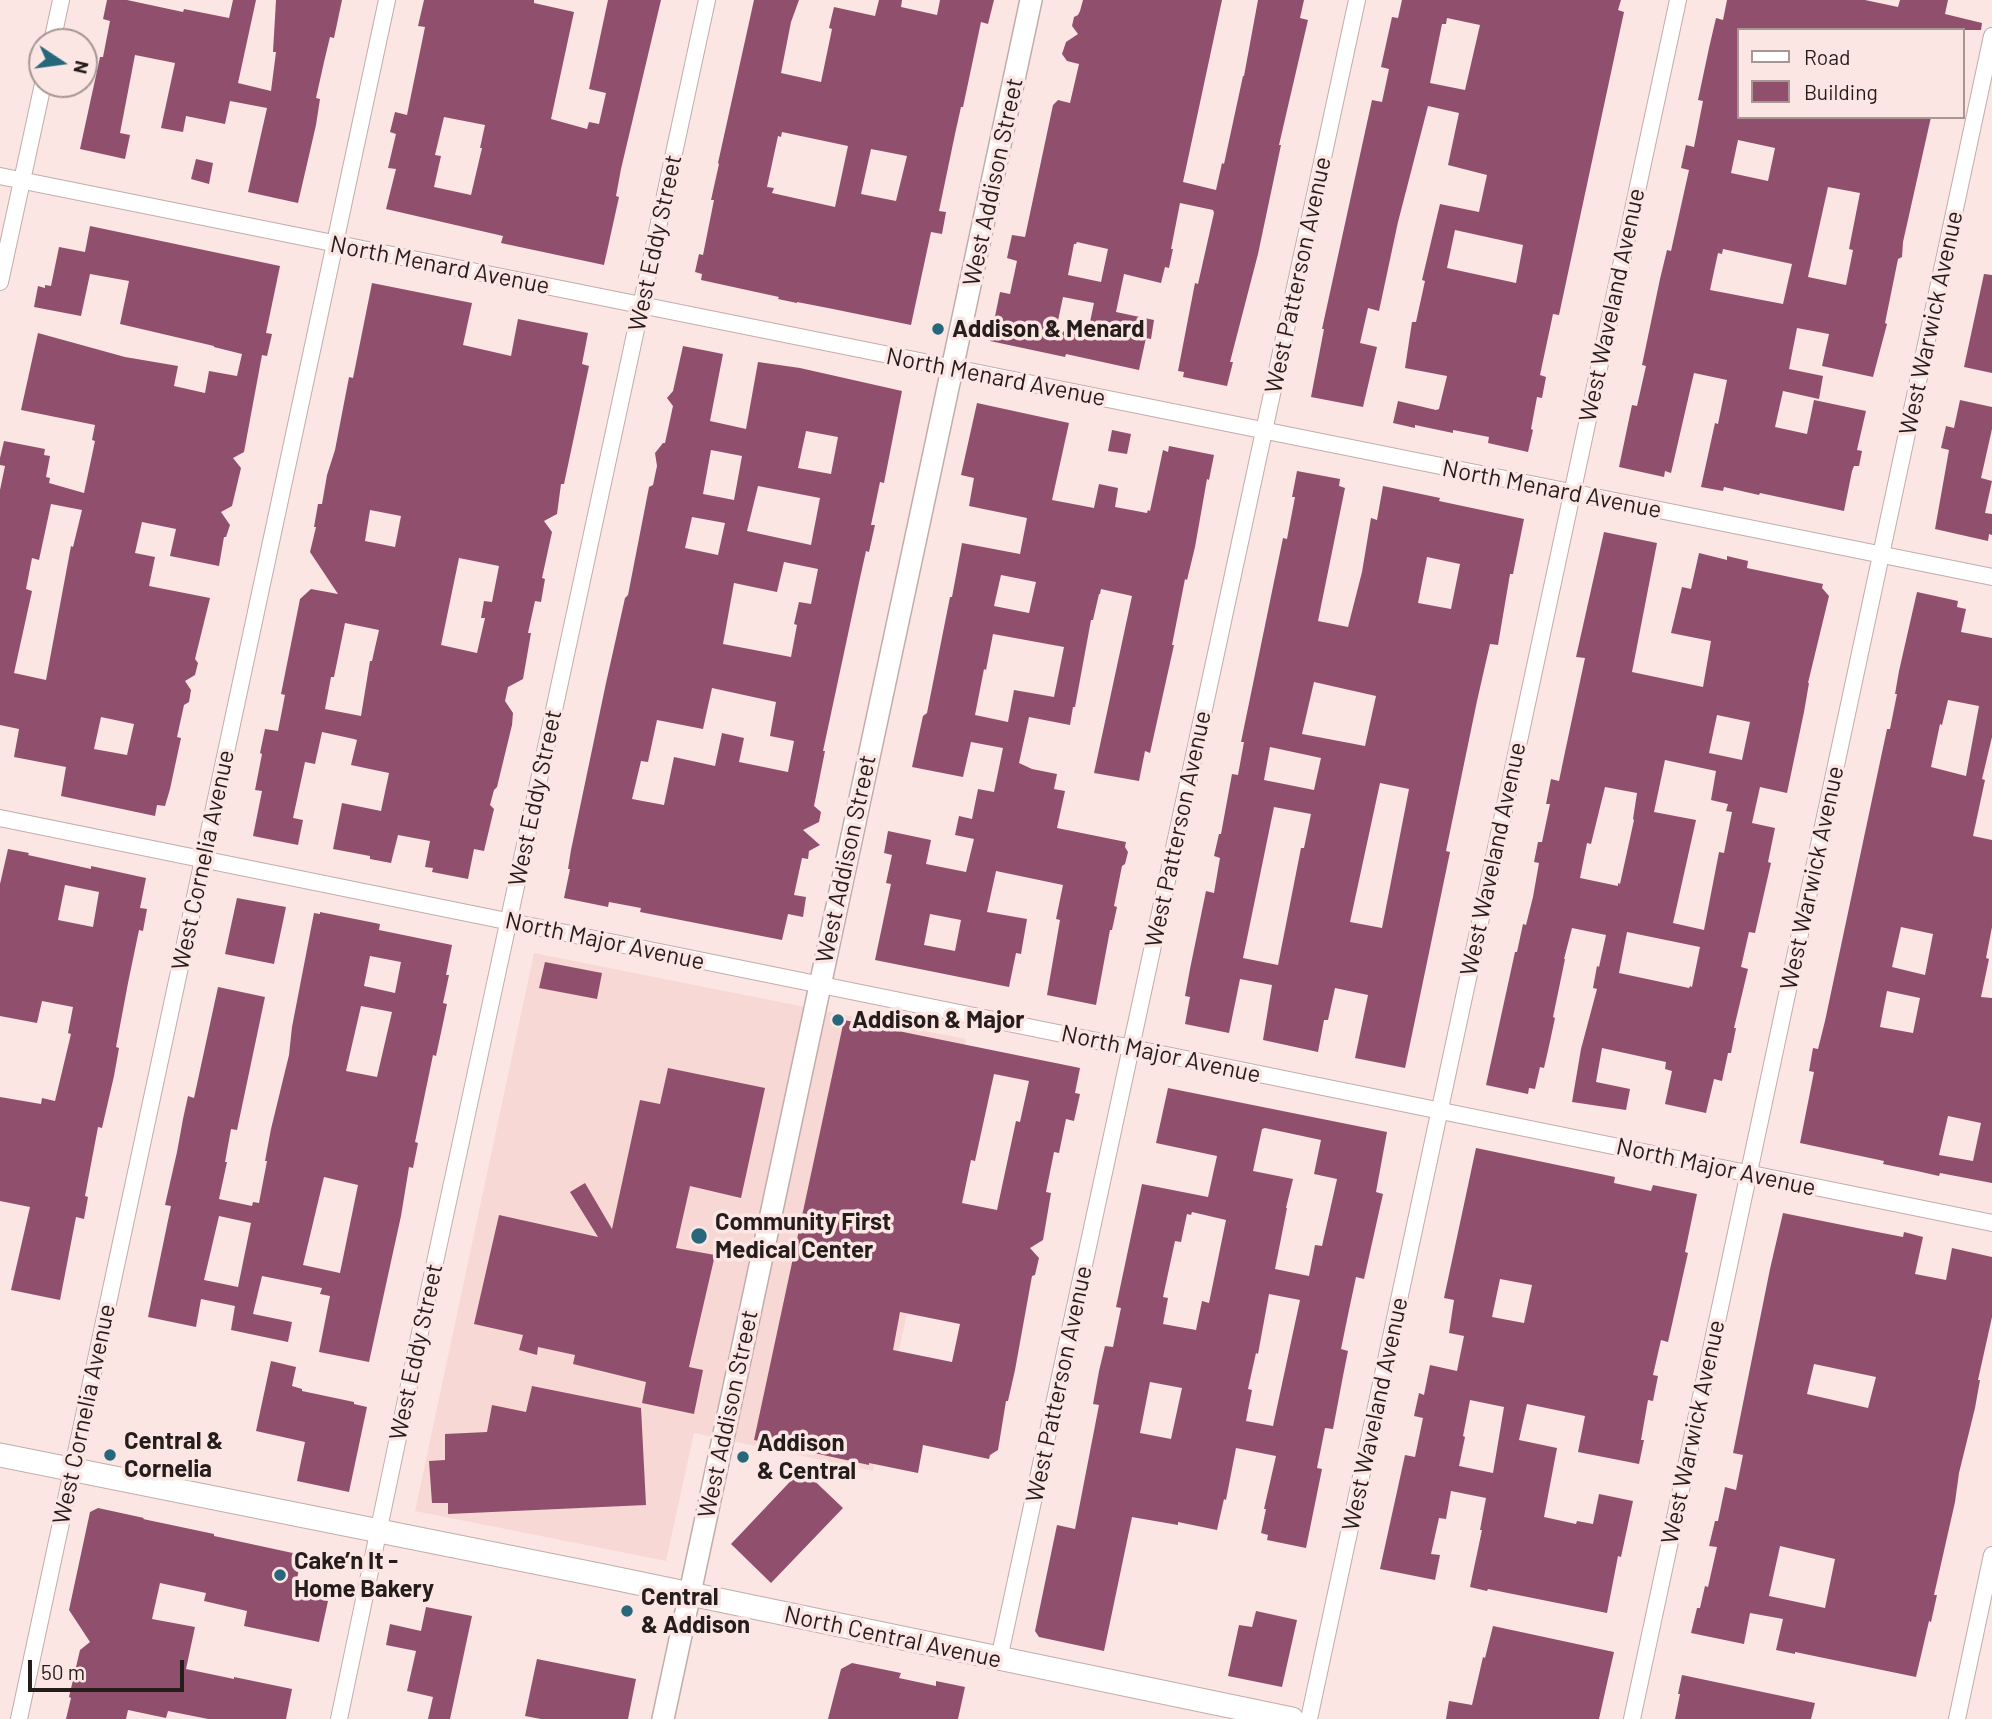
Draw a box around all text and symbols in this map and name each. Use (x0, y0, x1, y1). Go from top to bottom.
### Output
north arrow (28, 28, 98, 98)
legend (1736, 28, 1964, 119)
text: Road (1804, 44, 1850, 69)
text: N (69, 59, 95, 76)
street label: West Addison Street (957, 75, 1029, 289)
text: Building (1804, 79, 1878, 104)
street label: West Eddy Street (622, 152, 688, 334)
street label: West Patterson Avenue (1259, 154, 1337, 396)
street label: West Waveland Avenue (1573, 186, 1651, 424)
street label: West Warwick Avenue (1893, 208, 1969, 438)
street label: North Menard Avenue (328, 230, 552, 300)
place label: Addison & Menard (952, 315, 1145, 343)
marker: Addison & Menard (930, 321, 946, 337)
street label: North Menard Avenue (884, 342, 1108, 412)
street label: North Menard Avenue (1440, 454, 1664, 524)
street label: West Eddy Street (502, 707, 568, 889)
street label: West Patterson Avenue (1139, 708, 1217, 950)
street label: West Waveland Avenue (1454, 740, 1532, 978)
street label: West Cornelia Avenue (166, 747, 240, 973)
street label: West Addison Street (810, 752, 882, 966)
street label: West Warwick Avenue (1774, 763, 1850, 993)
street label: North Major Avenue (503, 906, 707, 976)
place label: Addison & Major (852, 1006, 1025, 1034)
marker: Addison & Major (830, 1012, 846, 1028)
street label: North Major Avenue (1059, 1019, 1263, 1089)
street label: North Major Avenue (1614, 1132, 1818, 1202)
place label: Community First Medical Center (715, 1208, 891, 1264)
marker: Community First Medical Center (689, 1226, 709, 1246)
street label: West Eddy Street (383, 1261, 449, 1443)
street label: West Patterson Avenue (1020, 1263, 1098, 1505)
street label: West Waveland Avenue (1336, 1295, 1414, 1533)
street label: West Cornelia Avenue (47, 1301, 121, 1527)
street label: West Addison Street (692, 1307, 764, 1521)
street label: West Warwick Avenue (1655, 1317, 1731, 1547)
place label: Central & Cornelia (124, 1427, 223, 1483)
place label: Addison & Central (757, 1429, 856, 1485)
marker: Central & Cornelia (102, 1447, 118, 1463)
marker: Addison & Central (735, 1449, 751, 1465)
place label: Cake’n It - Home Bakery (294, 1547, 434, 1603)
marker: Cake’n It - Home Bakery (272, 1567, 288, 1583)
place label: Central & Addison (641, 1583, 750, 1639)
street label: North Central Avenue (782, 1600, 1004, 1674)
marker: Central & Addison (619, 1603, 635, 1619)
scale bar (32, 1646, 187, 1690)
text: 50 m (41, 1659, 85, 1684)

